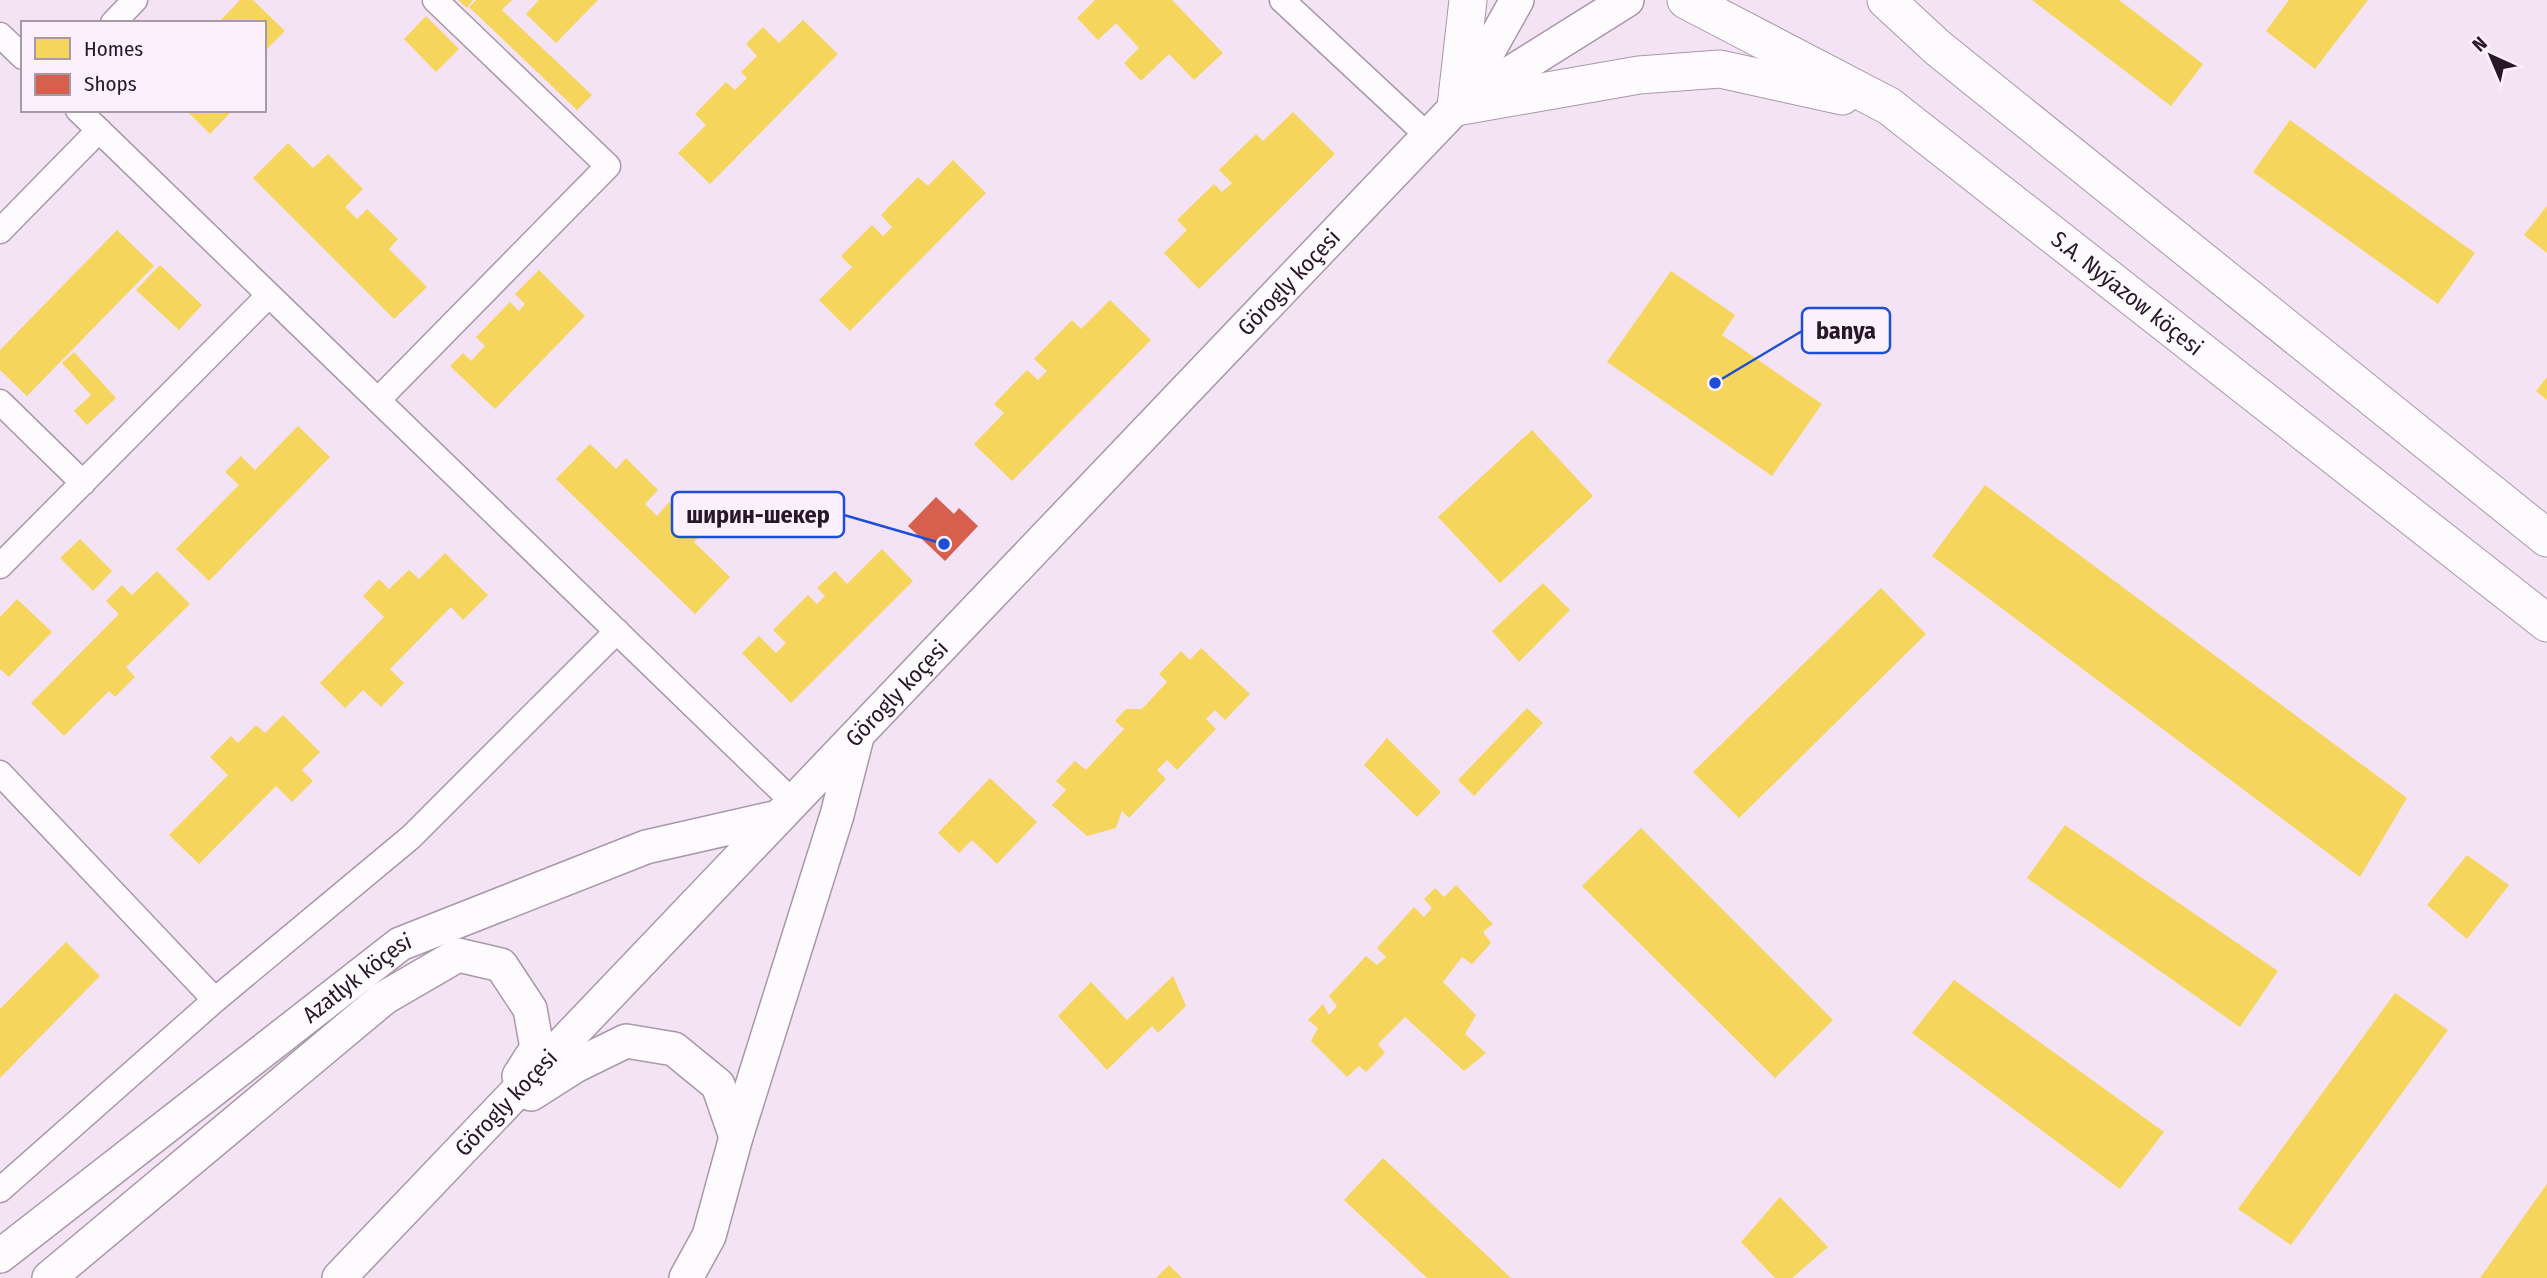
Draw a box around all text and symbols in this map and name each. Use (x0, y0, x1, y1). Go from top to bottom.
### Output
legend (21, 21, 266, 112)
north arrow (2456, 21, 2526, 91)
text: N (2467, 32, 2492, 56)
text: Homes (84, 36, 143, 62)
text: Shops (84, 71, 137, 97)
street label: Görogly koçesi (1232, 223, 1346, 341)
street label: S.A. Nyýazow köçesi (2046, 225, 2209, 361)
callout: banya (1802, 308, 1890, 353)
text: banya (1816, 317, 1876, 345)
callout: ширин-шекер (672, 492, 844, 537)
text: ширин-шекер (686, 501, 830, 529)
street label: Görogly koçesi (840, 634, 954, 752)
street label: Azatlyk köçesi (297, 927, 415, 1029)
street label: Görogly koçesi (449, 1044, 563, 1162)

